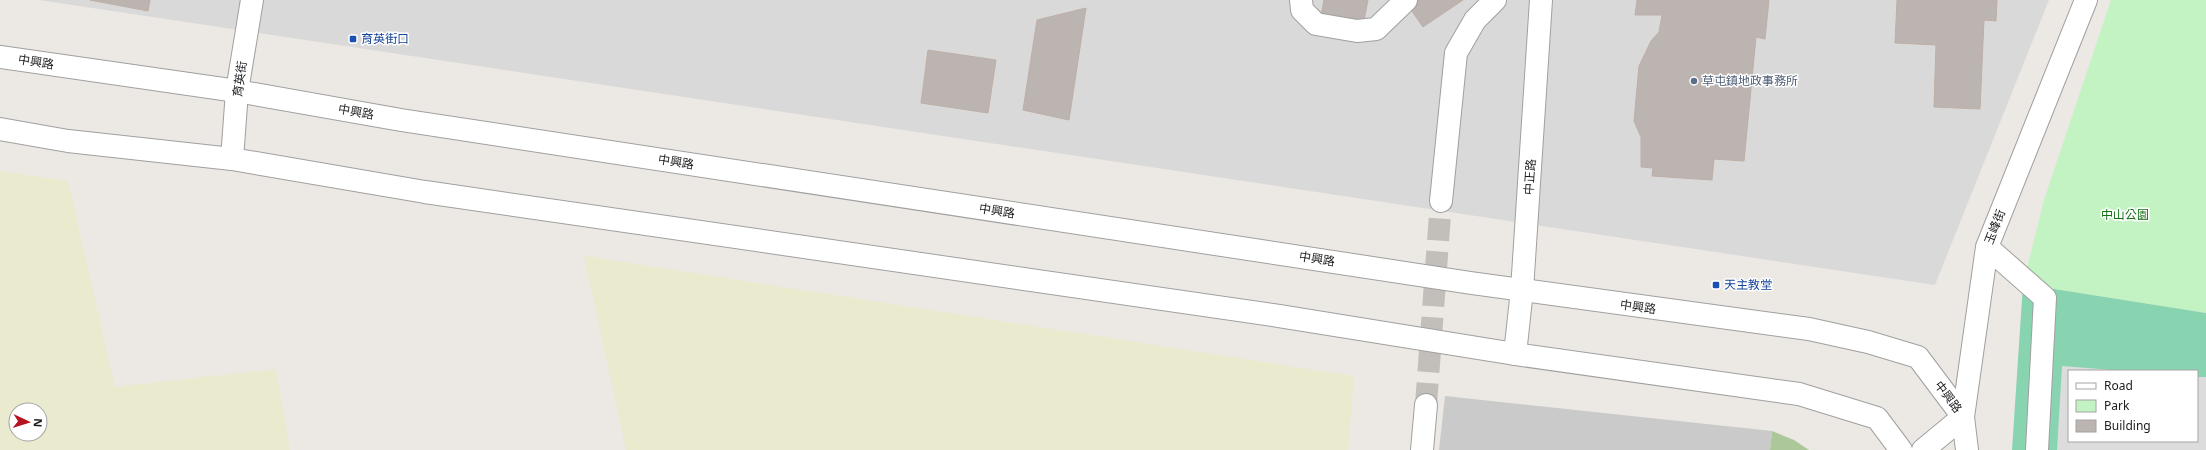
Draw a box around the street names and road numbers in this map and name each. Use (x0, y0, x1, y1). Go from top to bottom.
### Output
street label: 中興路 (17, 50, 55, 73)
street label: 育英街 (229, 60, 250, 98)
street label: 中興路 (337, 100, 375, 123)
street label: 中興路 (657, 150, 695, 173)
street label: 中正路 (1520, 158, 1539, 196)
street label: 中興路 (978, 199, 1016, 222)
street label: 玉峰街 (1980, 207, 2009, 247)
street label: 中興路 (1298, 247, 1336, 270)
street label: 中興路 (1619, 296, 1657, 317)
street label: 中興路 (1931, 377, 1966, 416)

